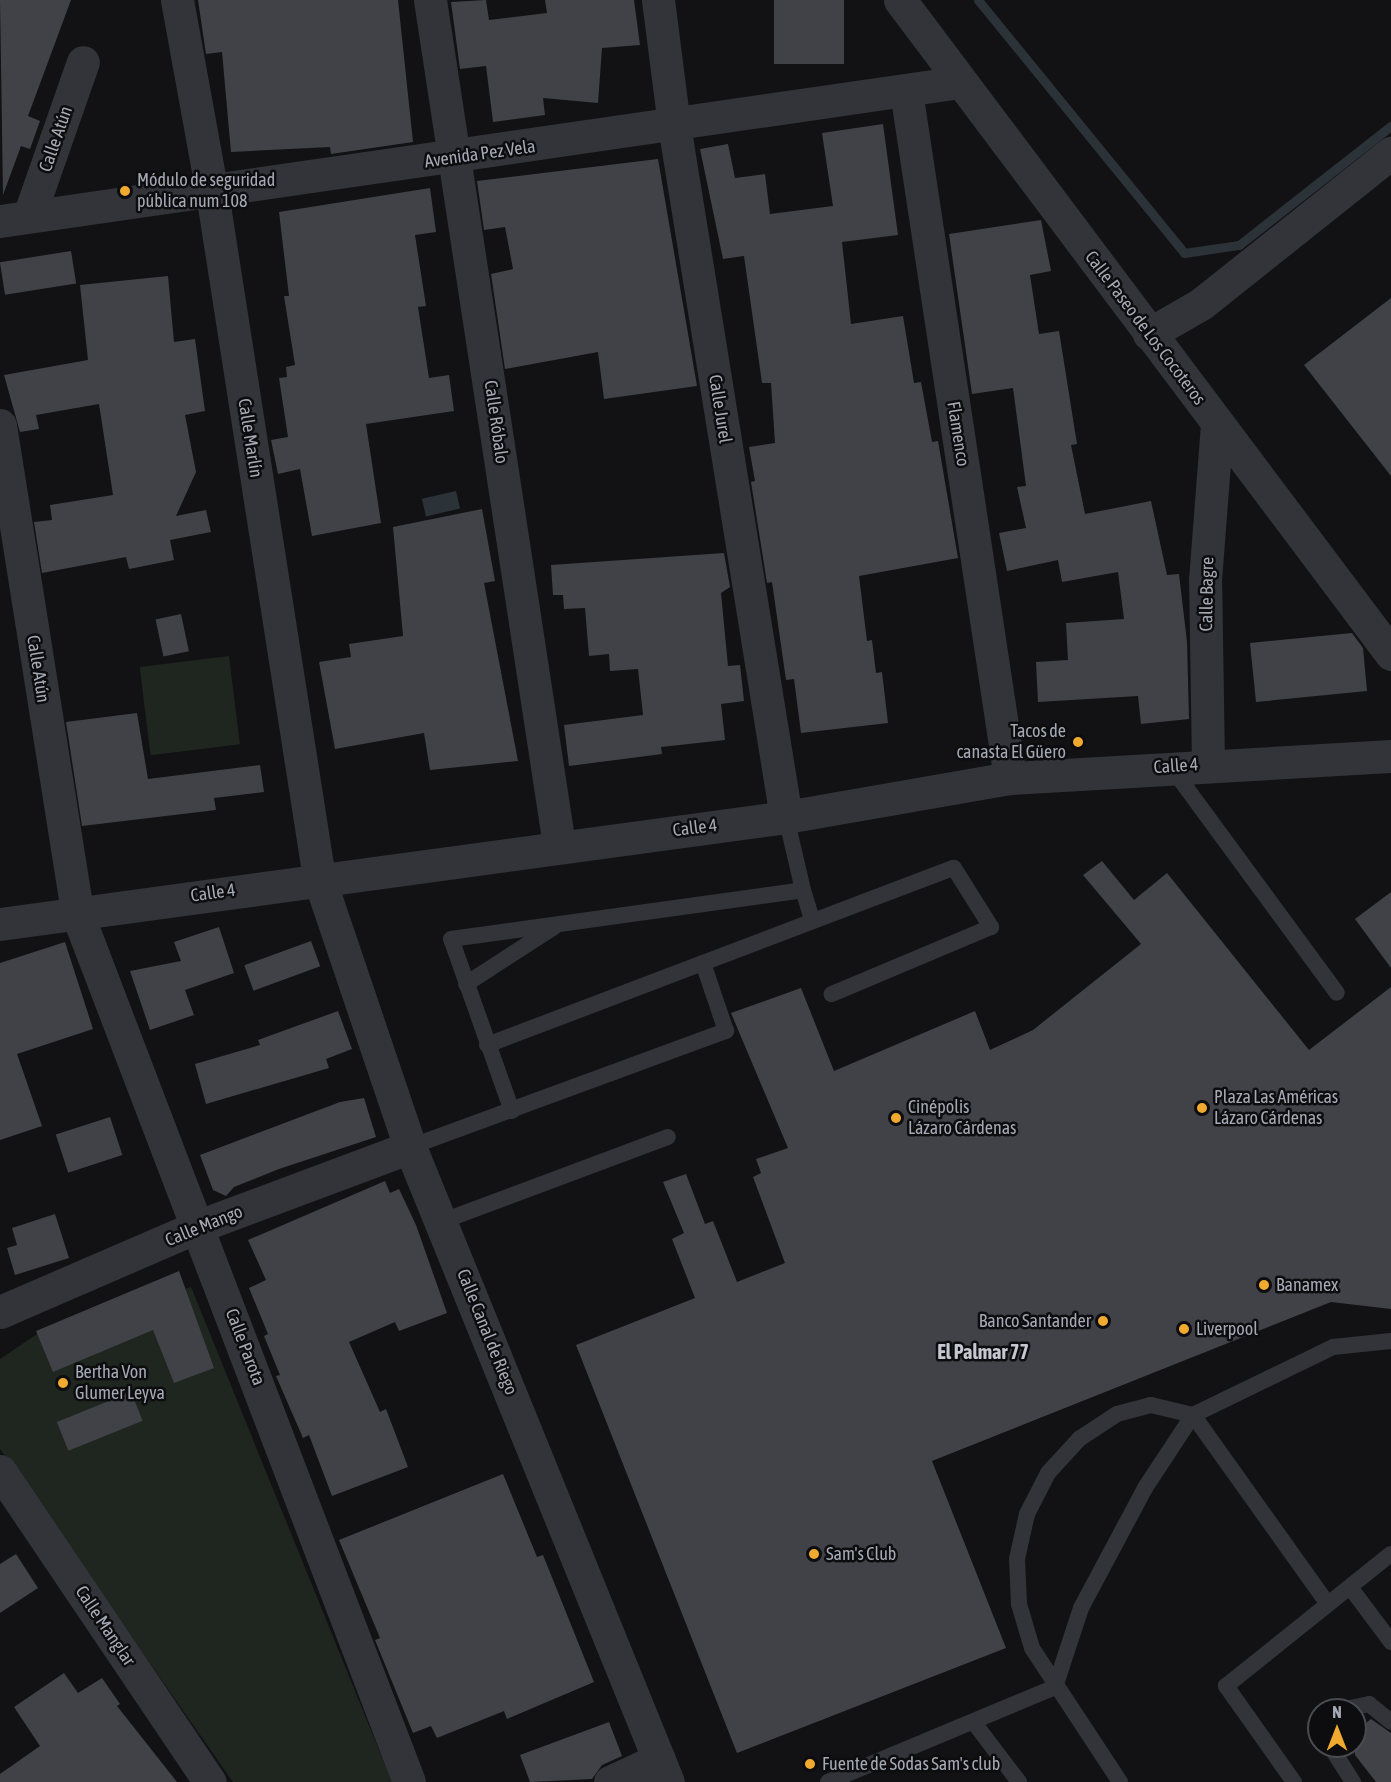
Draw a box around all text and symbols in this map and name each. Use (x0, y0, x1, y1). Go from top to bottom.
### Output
street label: Calle Atún (35, 103, 77, 175)
street label: Avenida Pez Vela (423, 136, 537, 172)
place label: Módulo de seguridad pública num 108 (137, 170, 275, 213)
marker: Módulo de seguridad pública num 108 (118, 184, 132, 198)
street label: Calle Paseo de Los Cocoteros (1080, 247, 1210, 409)
street label: Calle Jurel (704, 373, 736, 445)
street label: Calle Róbalo (479, 379, 513, 465)
street label: Calle Marlín (233, 397, 267, 479)
street label: Flamenco (942, 400, 974, 468)
street label: Calle Bagre (1196, 557, 1218, 631)
street label: Calle Atún (22, 634, 54, 704)
place label: Tacos de canasta El Güero (956, 721, 1066, 764)
marker: Tacos de canasta El Güero (1071, 735, 1085, 749)
street label: Calle 4 (1153, 754, 1199, 778)
street label: Calle 4 (671, 815, 719, 841)
street label: Calle 4 (189, 879, 237, 907)
place label: Plaza Las Américas Lázaro Cárdenas (1214, 1087, 1338, 1130)
place label: Cinépolis Lázaro Cárdenas (908, 1097, 1016, 1140)
marker: Plaza Las Américas Lázaro Cárdenas (1195, 1101, 1209, 1115)
marker: Cinépolis Lázaro Cárdenas (889, 1111, 903, 1125)
street label: Calle Mango (162, 1201, 246, 1251)
street label: Calle Canal de Riego (452, 1266, 522, 1398)
place label: Banamex (1276, 1274, 1338, 1296)
marker: Banamex (1257, 1278, 1271, 1292)
street label: Calle Parota (220, 1305, 270, 1389)
place label: Banco Santander (979, 1310, 1091, 1332)
marker: Banco Santander (1096, 1314, 1110, 1328)
place label: Liverpool (1196, 1318, 1258, 1340)
marker: Liverpool (1177, 1322, 1191, 1336)
district label: El Palmar 77 (937, 1339, 1029, 1363)
place label: Bertha Von Glumer Leyva (75, 1362, 165, 1404)
marker: Bertha Von Glumer Leyva (56, 1376, 70, 1390)
place label: Sam's Club (826, 1543, 896, 1565)
marker: Sam's Club (807, 1547, 821, 1561)
street label: Calle Manglar (70, 1582, 140, 1670)
north arrow (1307, 1698, 1367, 1758)
text: N (1332, 1703, 1342, 1721)
place label: Fuente de Sodas Sam's club (822, 1753, 1000, 1775)
marker: Fuente de Sodas Sam's club (803, 1757, 817, 1771)

